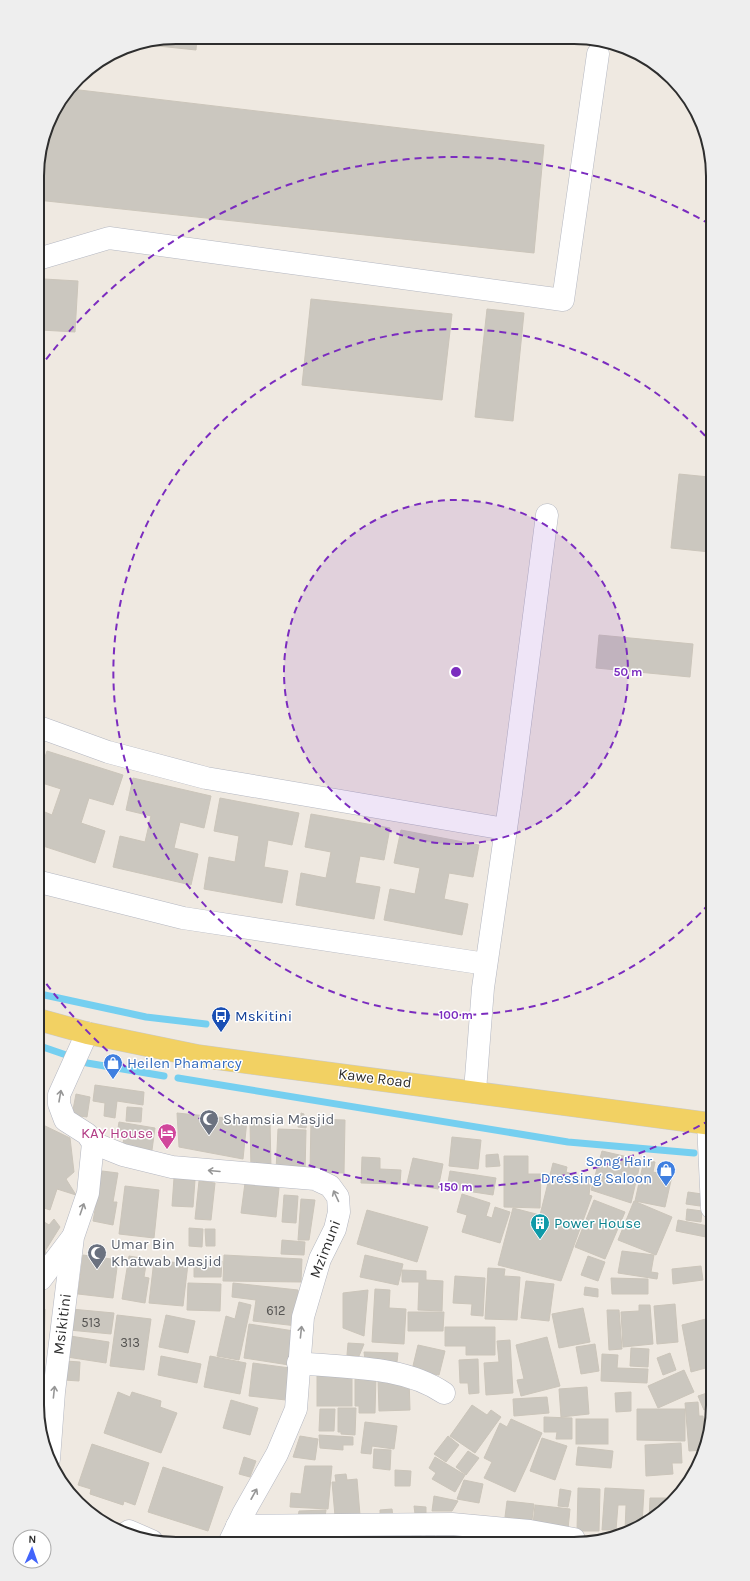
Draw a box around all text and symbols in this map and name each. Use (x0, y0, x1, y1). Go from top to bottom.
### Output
centre of rings (449, 665, 463, 679)
text: 50 m (614, 665, 643, 679)
bus stop icon: Mskitini (210, 1005, 232, 1033)
place label: Mskitini (235, 1007, 292, 1025)
text: 100 m (439, 1008, 473, 1022)
shop icon: Heilen Phamarcy (102, 1052, 124, 1080)
place label: Heilen Phamarcy (127, 1054, 242, 1072)
street label: Kawe Road (337, 1065, 413, 1091)
one-way arrow (56, 1089, 64, 1102)
mosque icon: Shamsia Masjid (198, 1108, 220, 1136)
place label: Shamsia Masjid (223, 1110, 335, 1128)
hotel icon: KAY House (156, 1122, 178, 1150)
place label: KAY House (81, 1124, 153, 1142)
place label: Song Hair Dressing Saloon (541, 1152, 653, 1187)
shop icon: Song Hair Dressing Saloon (655, 1159, 677, 1187)
one-way arrow (208, 1167, 221, 1174)
text: 150 m (439, 1180, 473, 1194)
one-way arrow (332, 1190, 339, 1202)
one-way arrow (79, 1203, 87, 1215)
building icon: Power House (529, 1212, 551, 1240)
place label: Power House (554, 1214, 641, 1232)
street label: Mzimuni (306, 1217, 344, 1281)
place label: Umar Bin Khatwab Masjid (111, 1235, 222, 1270)
mosque icon: Umar Bin Khatwab Masjid (86, 1242, 108, 1270)
street label: Msikitini (49, 1292, 75, 1356)
house number: 612 (266, 1303, 286, 1318)
house number: 513 (81, 1315, 101, 1330)
one-way arrow (297, 1326, 305, 1339)
house number: 313 (120, 1335, 140, 1350)
one-way arrow (50, 1386, 58, 1399)
one-way arrow (251, 1488, 259, 1500)
north arrow (12, 1529, 52, 1569)
text: N (28, 1533, 37, 1546)

